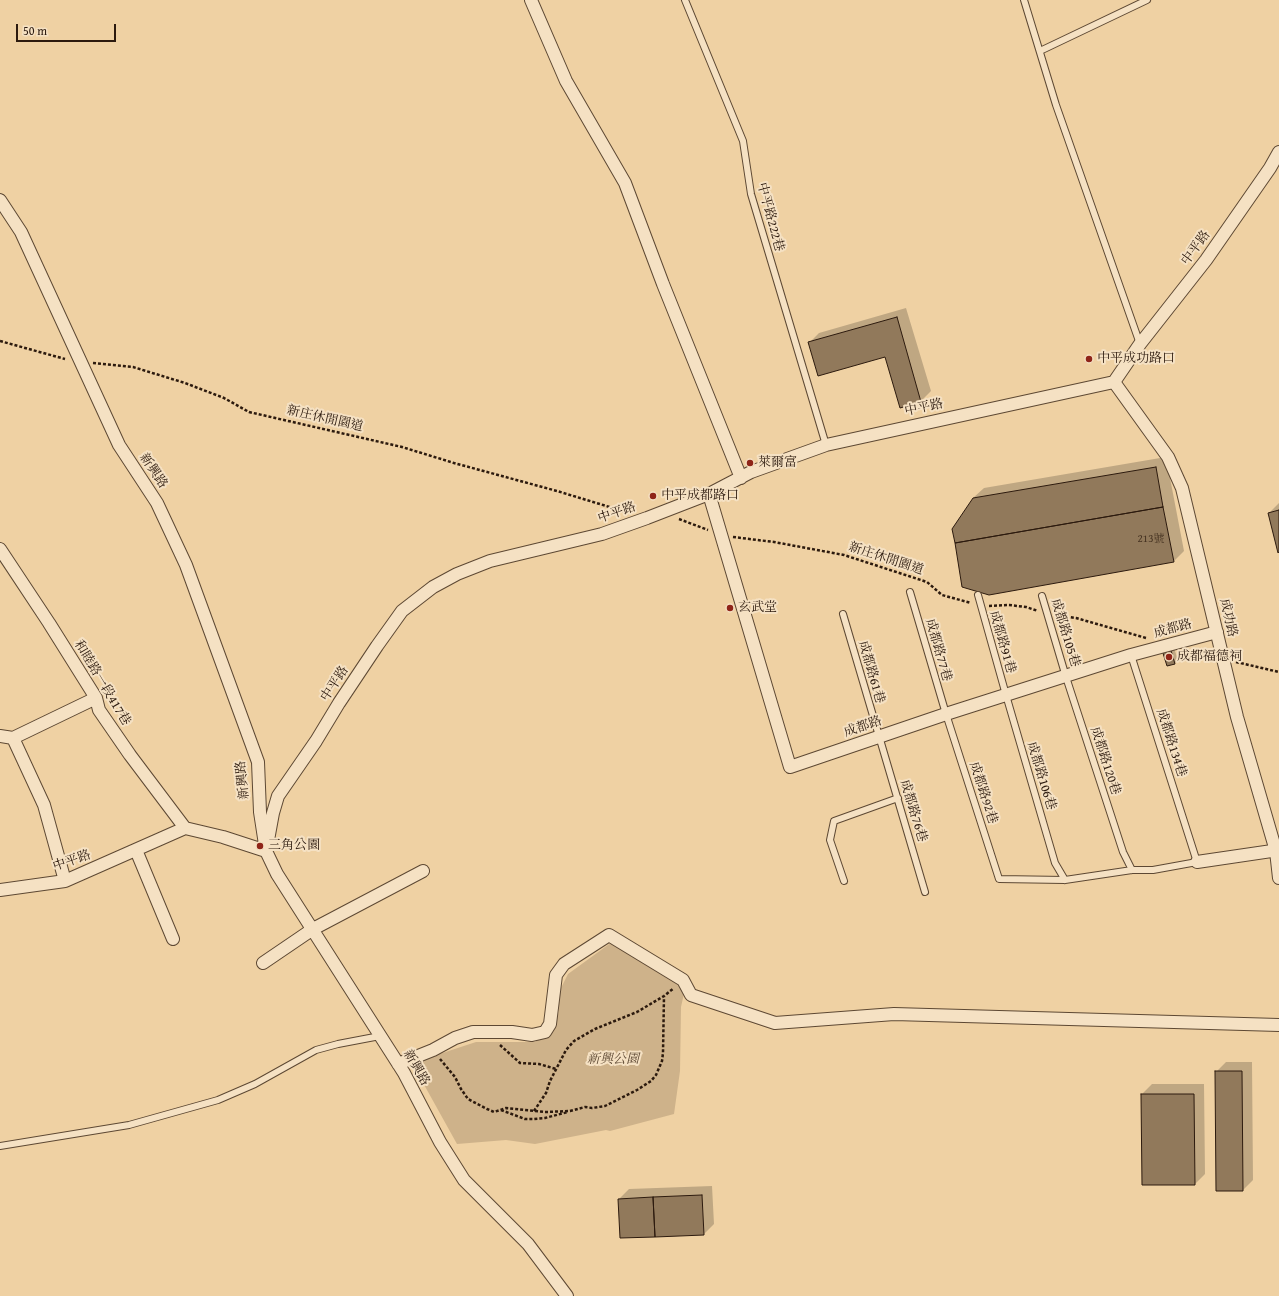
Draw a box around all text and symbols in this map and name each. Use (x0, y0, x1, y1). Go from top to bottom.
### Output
scale bar (18, 16, 118, 42)
text: 50 m (23, 22, 47, 39)
street label: 中平路222巷 (753, 181, 787, 253)
street label: 中平路 (1178, 228, 1214, 268)
place label: 中平成功路口 (1097, 351, 1175, 367)
marker: 中平成功路口 (1084, 354, 1094, 364)
street label: 中平路 (903, 396, 945, 420)
street label: 新庄休閒園道 (285, 403, 365, 435)
street label: 新興路 (136, 450, 170, 492)
place label: 萊爾富 (758, 455, 797, 471)
marker: 萊爾富 (745, 458, 755, 468)
place label: 中平成都路口 (661, 488, 739, 504)
marker: 中平成都路口 (648, 491, 658, 501)
street label: 中平路 (596, 499, 638, 527)
house number: 213號 (1138, 532, 1164, 546)
street label: 新庄休閒園道 (846, 540, 926, 578)
street label: 成都路105巷 (1047, 597, 1083, 669)
street label: 成功路 (1216, 597, 1240, 639)
place label: 玄武堂 (738, 600, 777, 616)
marker: 玄武堂 (725, 603, 735, 613)
street label: 成都路91巷 (986, 609, 1018, 675)
street label: 成都路 (1152, 616, 1194, 642)
street label: 成都路77巷 (922, 617, 954, 683)
street label: 和睦路一段417巷 (70, 638, 134, 728)
street label: 成都路61巷 (855, 639, 887, 705)
place label: 成都福德祠 (1177, 649, 1242, 665)
marker: 成都福德祠 (1164, 652, 1174, 662)
street label: 中平路 (318, 663, 352, 705)
street label: 成都路134巷 (1153, 707, 1189, 779)
street label: 成都路 (842, 713, 884, 741)
street label: 成都路120巷 (1087, 725, 1123, 797)
street label: 成都路106巷 (1023, 740, 1059, 812)
street label: 新興路 (233, 760, 253, 800)
street label: 成都路92巷 (966, 760, 1000, 826)
street label: 成都路76巷 (896, 778, 930, 844)
place label: 三角公園 (268, 838, 320, 854)
marker: 三角公園 (255, 841, 265, 851)
street label: 中平路 (51, 847, 93, 875)
street label: 新興路 (399, 1047, 433, 1089)
park label: 新興公園 (587, 1052, 639, 1068)

